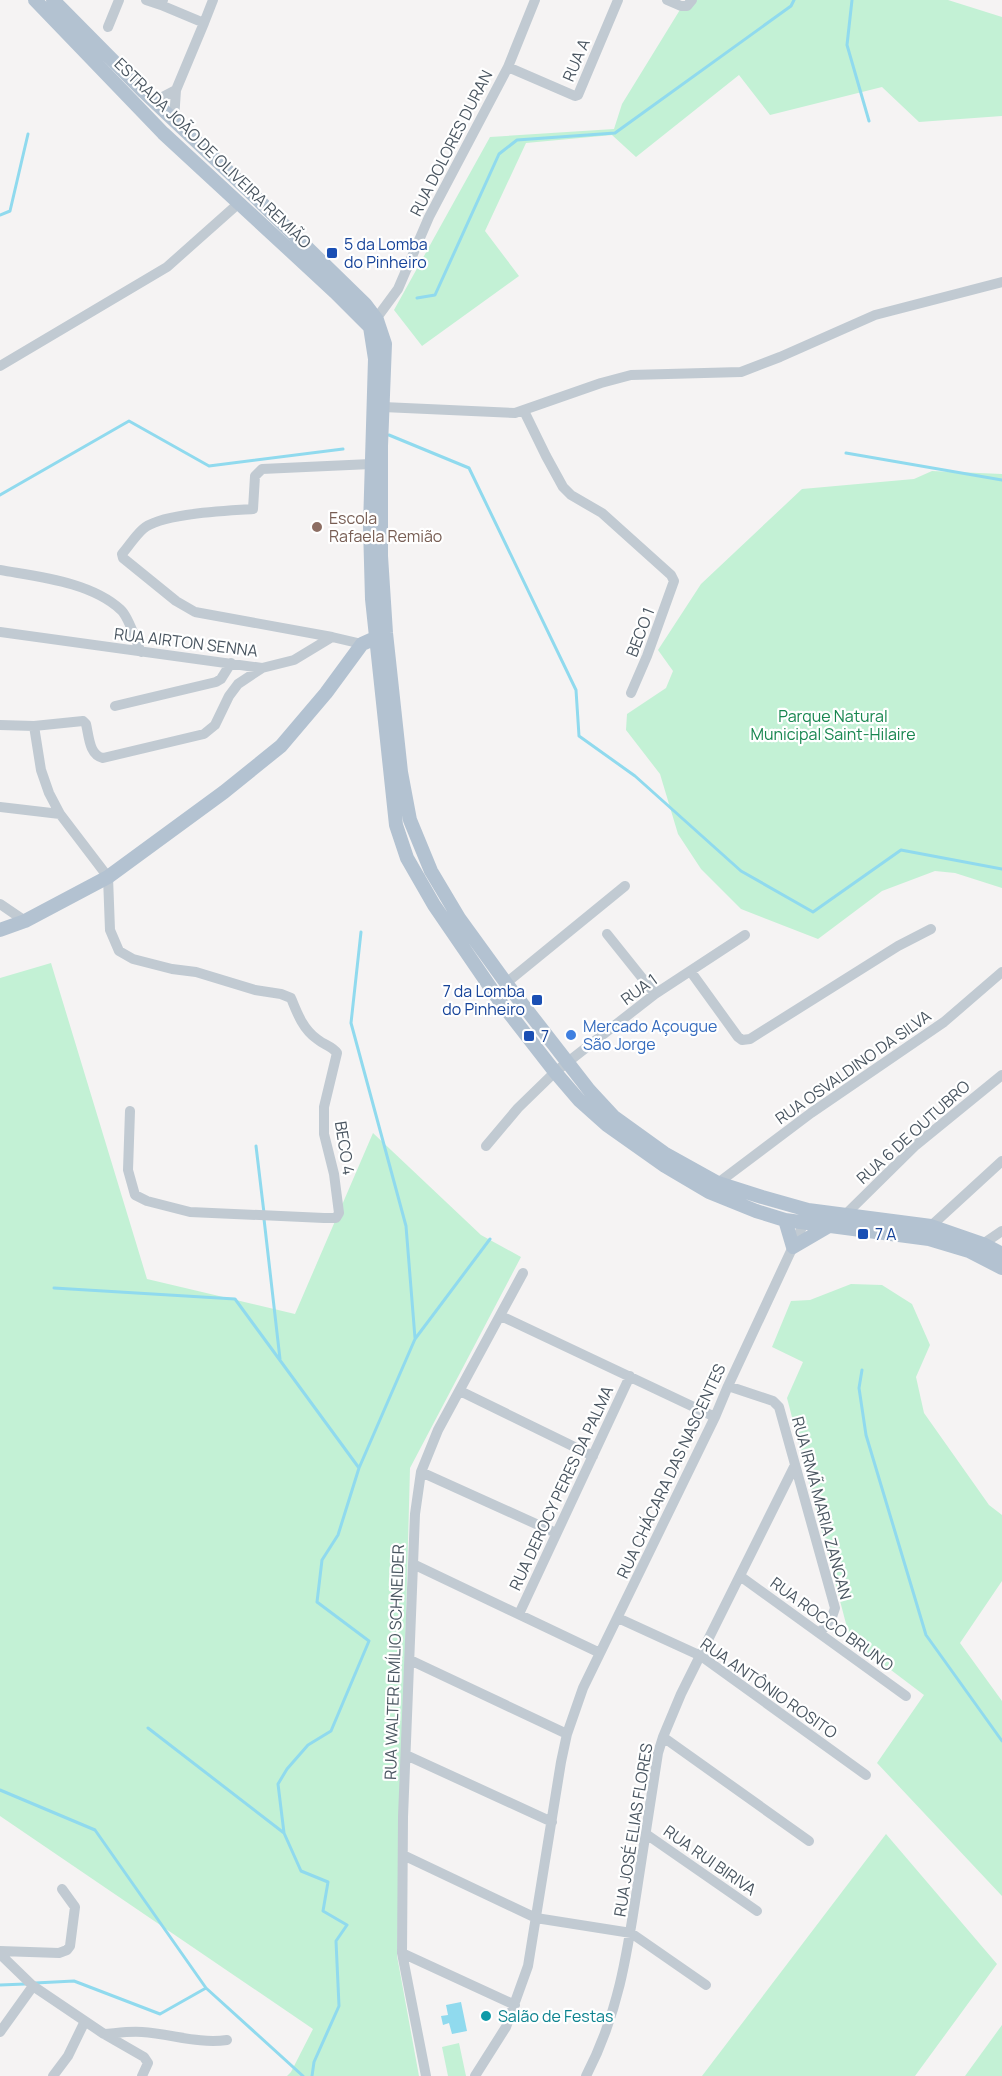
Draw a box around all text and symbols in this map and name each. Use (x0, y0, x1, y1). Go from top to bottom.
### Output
street label: RUA A (557, 35, 595, 85)
street label: ESTRADA JOÃO DE OLIVEIRA REMIÃO (110, 53, 316, 253)
street label: RUA DOLORES DURAN (405, 66, 497, 220)
place label: 5 da Lomba do Pinheiro (344, 233, 428, 273)
marker: 5 da Lomba do Pinheiro (325, 246, 339, 260)
place label: Escola Rafaela Remião (329, 507, 442, 547)
marker: Escola Rafaela Remião (310, 520, 324, 534)
street label: BECO 1 (621, 604, 659, 660)
street label: RUA AIRTON SENNA (113, 622, 259, 662)
park label: Parque Natural Municipal Saint-Hilaire (751, 705, 915, 745)
street label: RUA 1 (616, 968, 662, 1010)
place label: 7 da Lomba do Pinheiro (442, 980, 525, 1020)
marker: 7 da Lomba do Pinheiro (530, 993, 544, 1007)
street label: RUA OSVALDINO DA SILVA (771, 1005, 935, 1129)
place label: Mercado Açougue São Jorge (583, 1015, 717, 1055)
place label: 7 (541, 1025, 549, 1047)
marker: Mercado Açougue São Jorge (564, 1028, 578, 1042)
marker: 7 (522, 1029, 536, 1043)
street label: RUA 6 DE OUTUBRO (852, 1075, 975, 1189)
street label: BECO 4 (330, 1120, 360, 1176)
place label: 7 A (875, 1223, 896, 1245)
marker: 7 A (856, 1227, 870, 1241)
street label: RUA CHÁCARA DAS NASCENTES (611, 1360, 731, 1582)
street label: RUA DEROCY PERES DA PALMA (504, 1382, 618, 1594)
street label: RUA IRMÃ MARIA ZANCAN (787, 1414, 857, 1602)
street label: RUA WALTER EMÍLIO SCHNEIDER (379, 1544, 409, 1780)
street label: RUA ROCCO BRUNO (766, 1572, 898, 1676)
street label: RUA ANTÔNIO ROSITO (696, 1632, 842, 1744)
street label: RUA JOSÉ ELIAS FLORES (608, 1742, 658, 1918)
street label: RUA RUI BIRIVA (659, 1820, 761, 1900)
place label: Salão de Festas (498, 2005, 613, 2027)
marker: Salão de Festas (479, 2009, 493, 2023)

